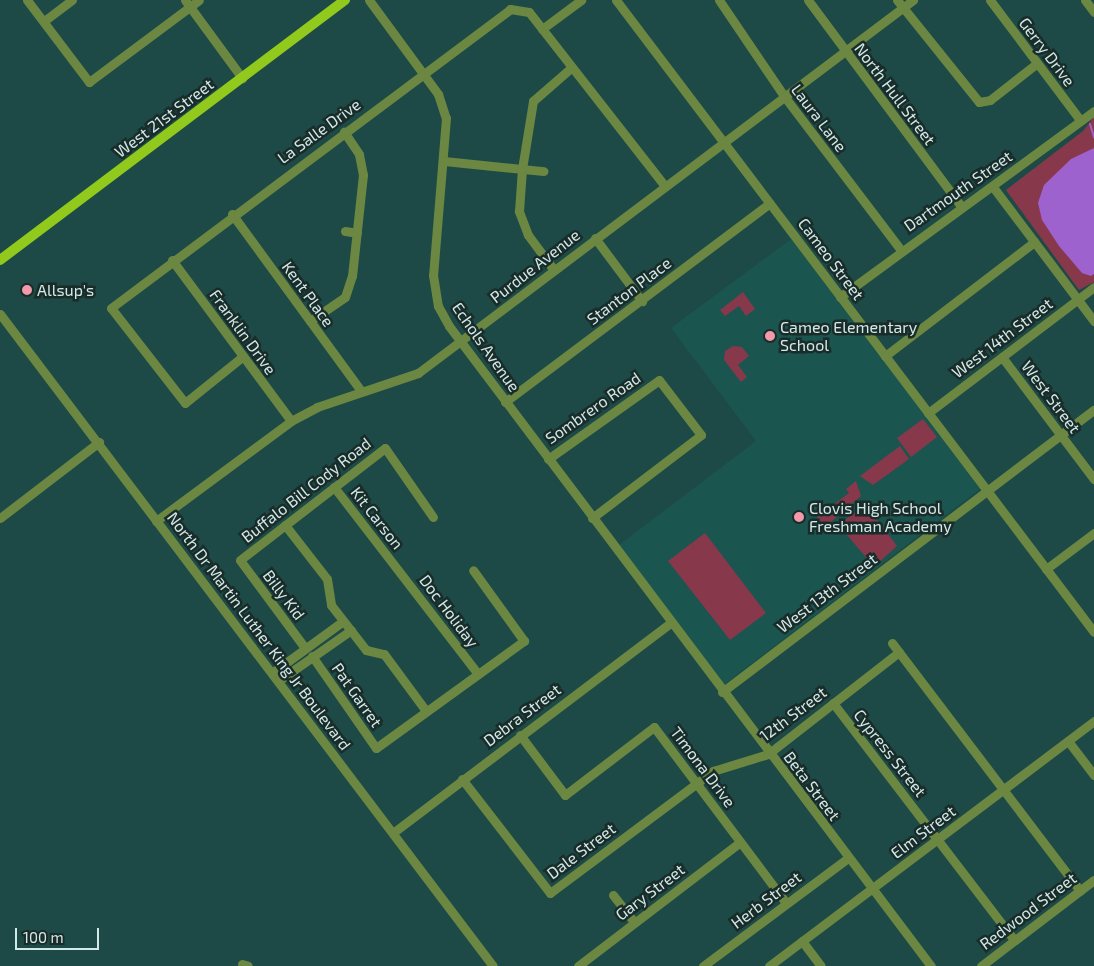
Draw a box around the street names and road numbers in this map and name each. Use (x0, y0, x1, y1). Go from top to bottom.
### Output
street label: Gerry Drive (1015, 14, 1079, 90)
street label: North Hull Street (850, 39, 940, 149)
street label: West 21st Street (111, 75, 217, 161)
street label: Laura Lane (787, 80, 851, 156)
street label: La Salle Drive (274, 94, 364, 168)
street label: Dartmouth Street (900, 147, 1016, 235)
street label: Cameo Street (794, 214, 868, 304)
street label: Purdue Avenue (486, 225, 584, 307)
street label: Stanton Place (583, 253, 675, 329)
street label: Kent Place (278, 258, 338, 330)
street label: Franklin Drive (206, 286, 280, 378)
street label: West 14th Street (948, 294, 1056, 382)
street label: Echols Avenue (448, 298, 524, 396)
street label: West Street (1018, 357, 1084, 437)
street label: Sombrero Road (542, 368, 644, 448)
street label: Buffalo Bill Cody Road (237, 433, 375, 547)
street label: Kit Carson (347, 483, 407, 553)
street label: North Dr Martin Luther King Jr Boulevard (163, 508, 355, 754)
street label: West 13th Street (773, 549, 881, 637)
street label: Billy Kid (259, 566, 309, 624)
street label: Doc Holiday (415, 571, 483, 651)
street label: Pat Garret (328, 659, 386, 731)
street label: Debra Street (480, 680, 564, 750)
street label: 12th Street (756, 683, 830, 745)
street label: Cypress Street (850, 705, 930, 801)
street label: Timona Drive (666, 723, 740, 811)
street label: Beta Street (780, 748, 844, 824)
street label: Elm Street (887, 802, 959, 862)
street label: Dale Street (543, 819, 619, 883)
street label: Gary Street (612, 860, 688, 924)
street label: Herb Street (727, 867, 805, 933)
street label: Redwood Street (976, 868, 1080, 954)

